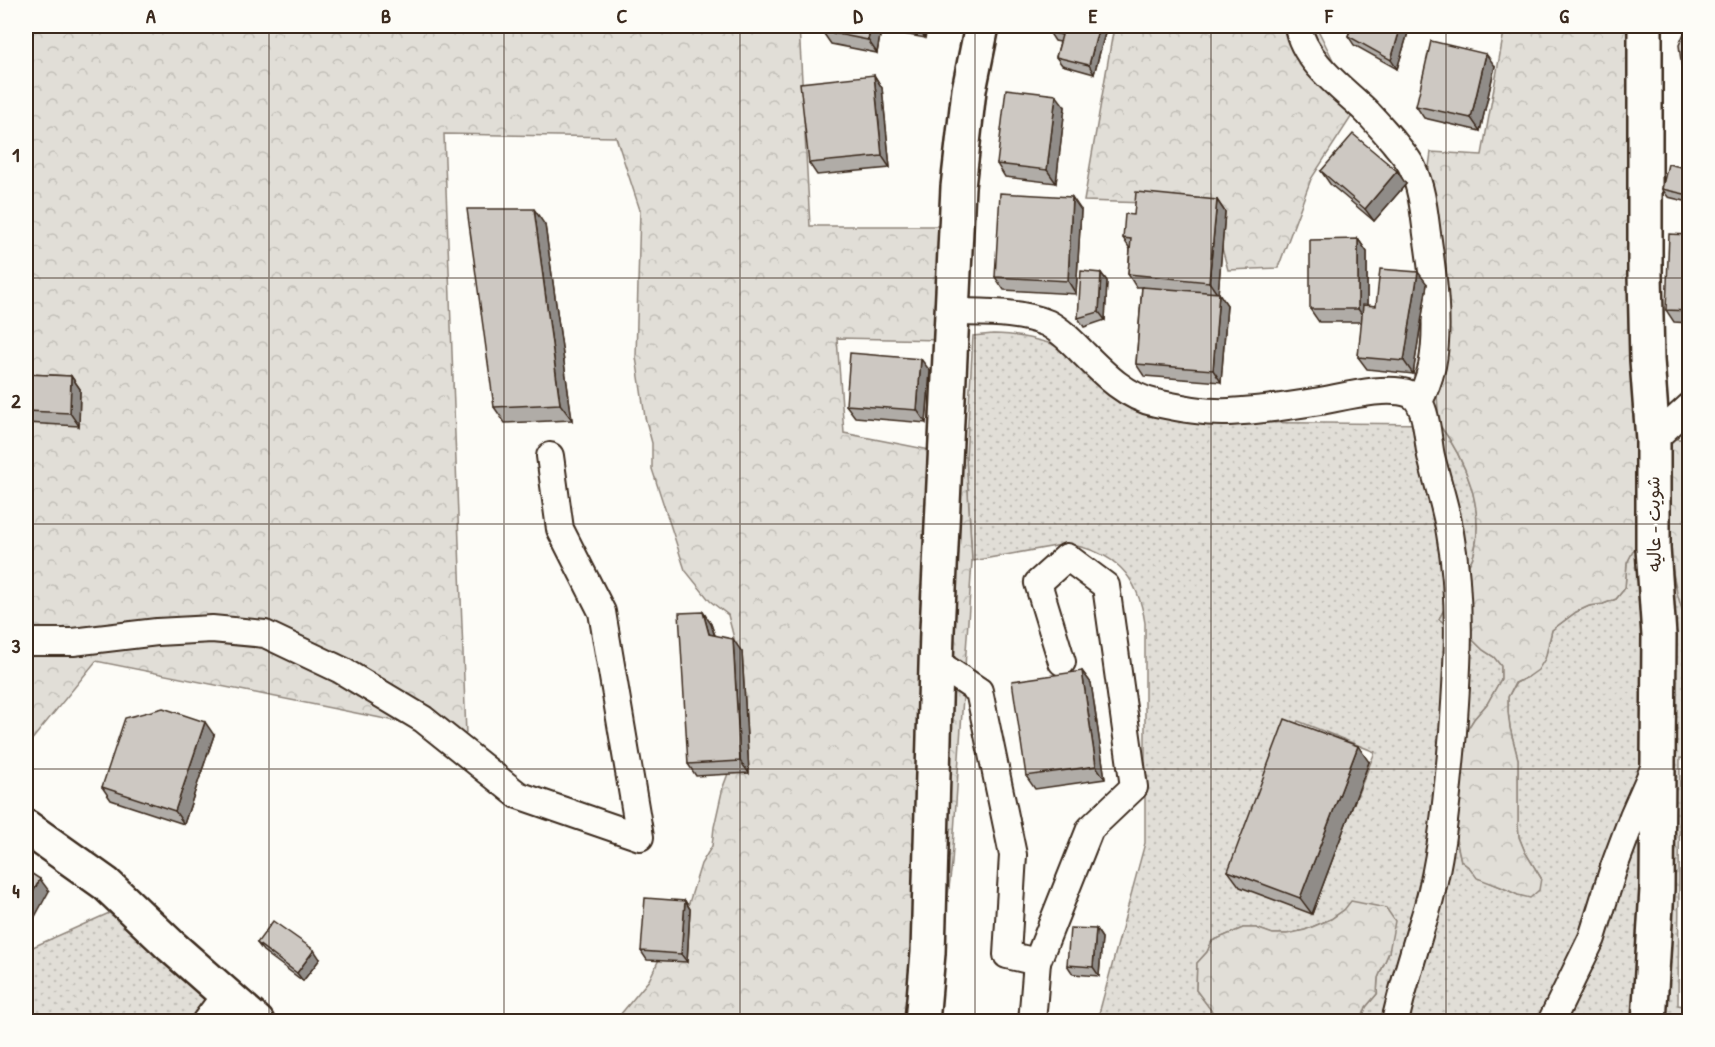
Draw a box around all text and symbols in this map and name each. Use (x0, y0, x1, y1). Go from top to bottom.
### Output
text: A (146, 2, 156, 29)
text: B (381, 2, 391, 29)
text: C (617, 2, 628, 29)
text: D (853, 2, 863, 29)
text: E (1089, 2, 1098, 29)
text: F (1324, 2, 1334, 29)
text: G (1559, 2, 1569, 29)
text: 1 (12, 141, 20, 168)
text: 2 (11, 387, 21, 414)
street label: شويت - عاليه (1640, 476, 1667, 572)
text: 3 (12, 632, 21, 659)
text: 4 (12, 877, 20, 904)

